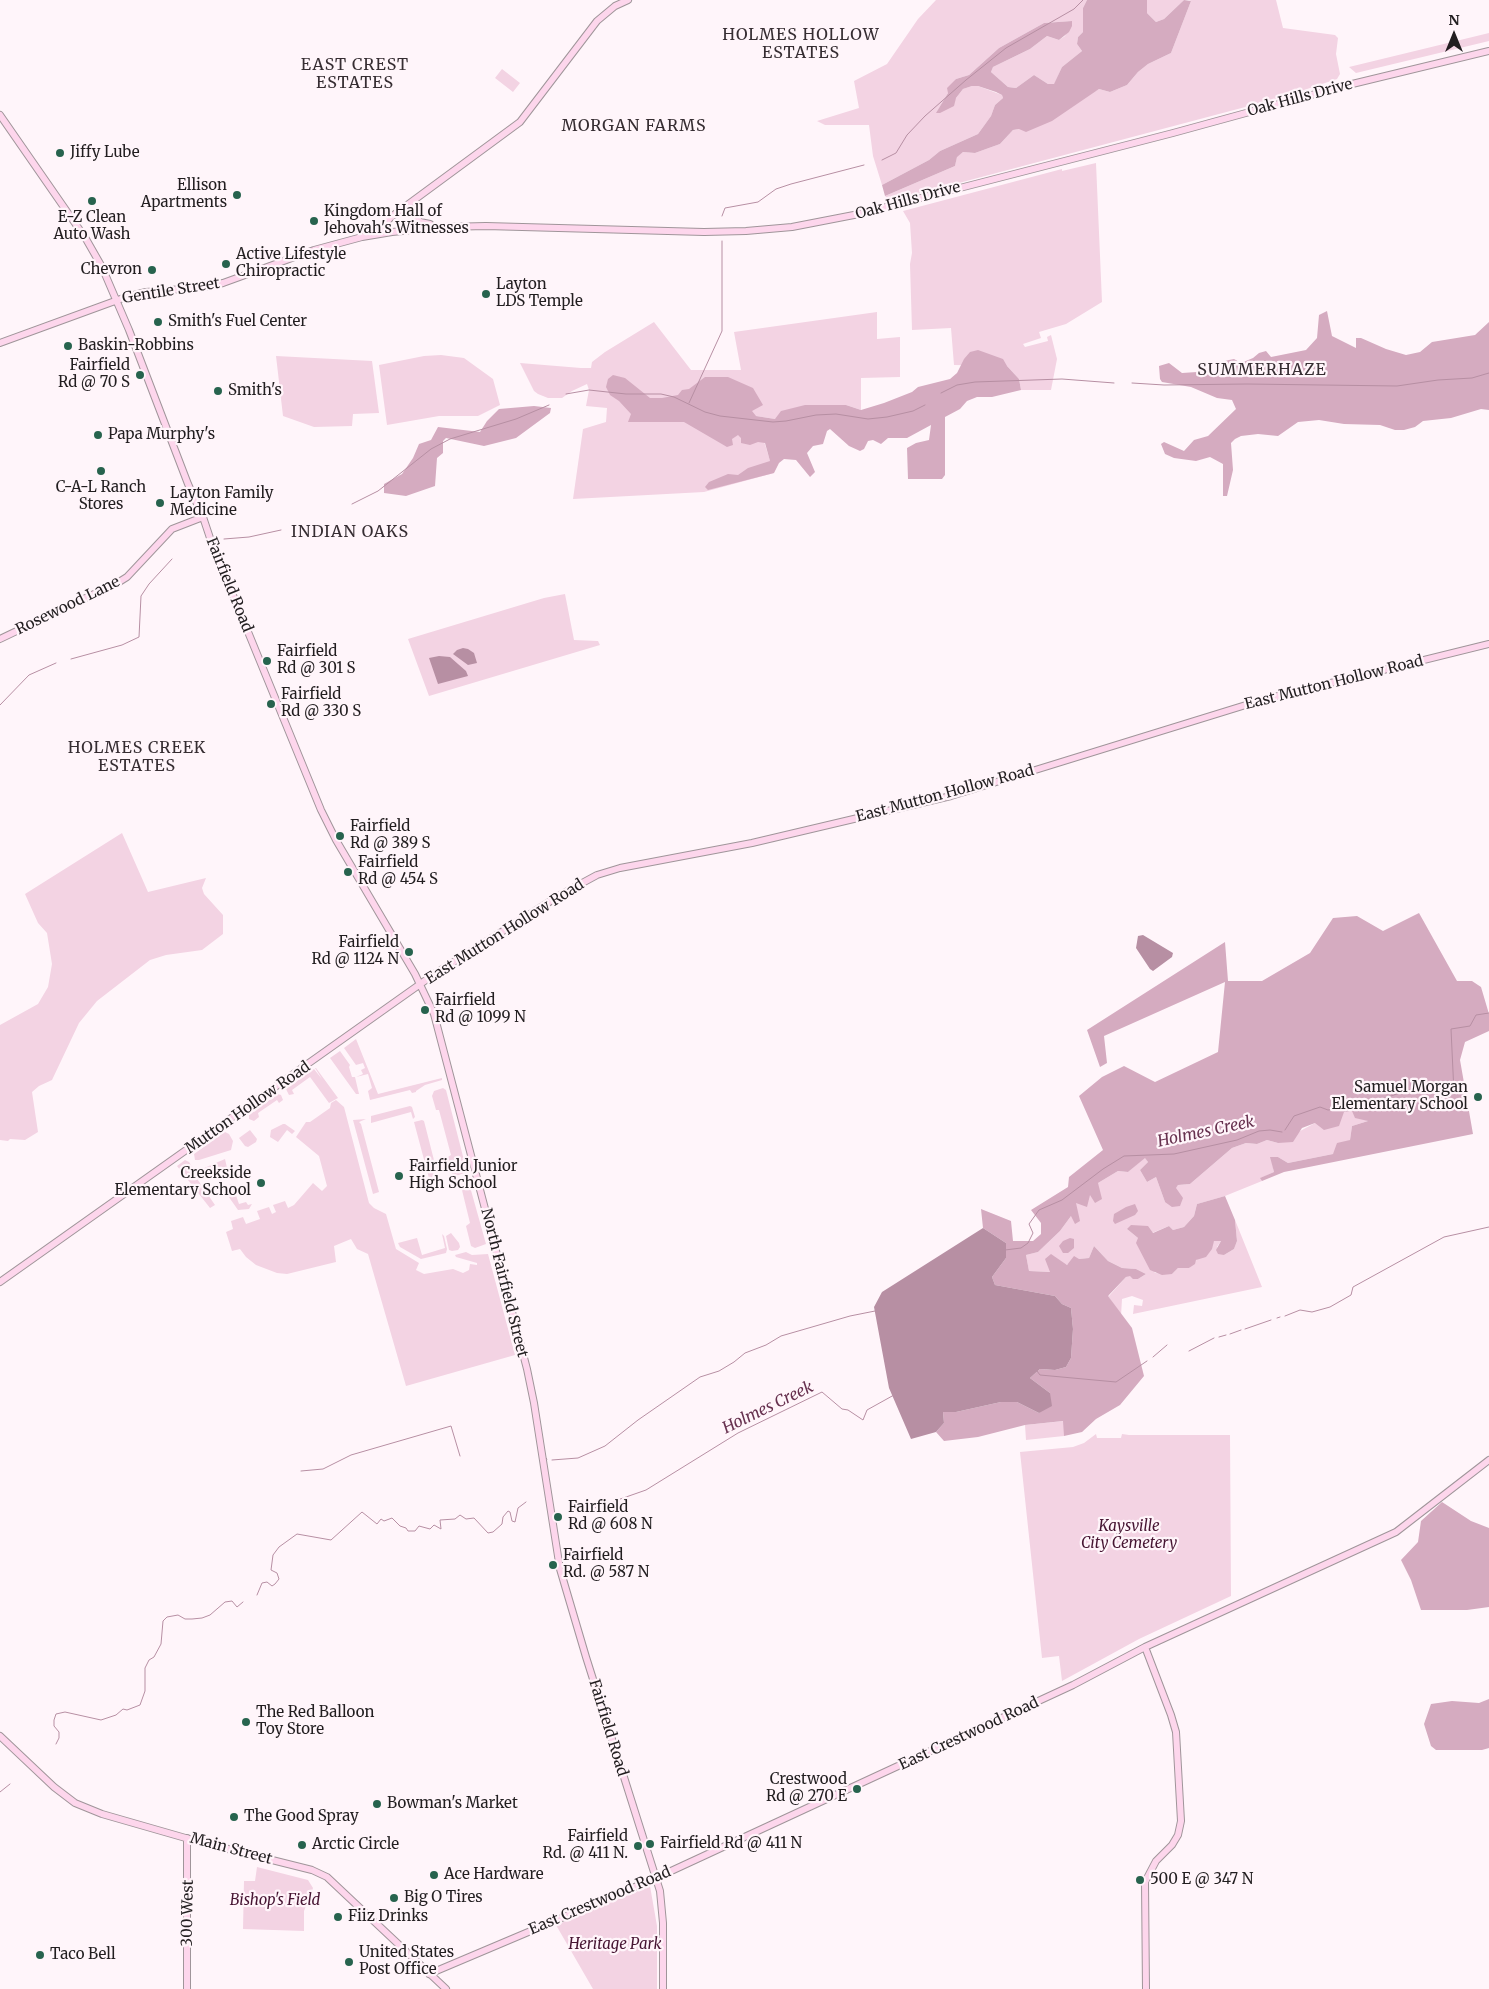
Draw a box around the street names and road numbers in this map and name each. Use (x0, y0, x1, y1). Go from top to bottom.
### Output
street label: Oak Hills Drive (1246, 75, 1354, 121)
street label: Oak Hills Drive (854, 178, 962, 224)
street label: Gentile Street (121, 274, 221, 308)
street label: Fairfield Road (202, 535, 256, 635)
street label: Rosewood Lane (13, 573, 123, 639)
street label: East Mutton Hollow Road (1243, 652, 1425, 714)
street label: East Mutton Hollow Road (854, 762, 1036, 826)
street label: East Mutton Hollow Road (422, 876, 588, 988)
street label: Mutton Hollow Road (182, 1058, 314, 1158)
street label: North Fairfield Street (477, 1207, 531, 1359)
street label: Fairfield Road (585, 1677, 631, 1779)
street label: East Crestwood Road (896, 1694, 1042, 1774)
street label: Main Street (188, 1829, 274, 1869)
street label: East Crestwood Road (526, 1863, 674, 1939)
street label: 300 West (178, 1879, 198, 1947)

